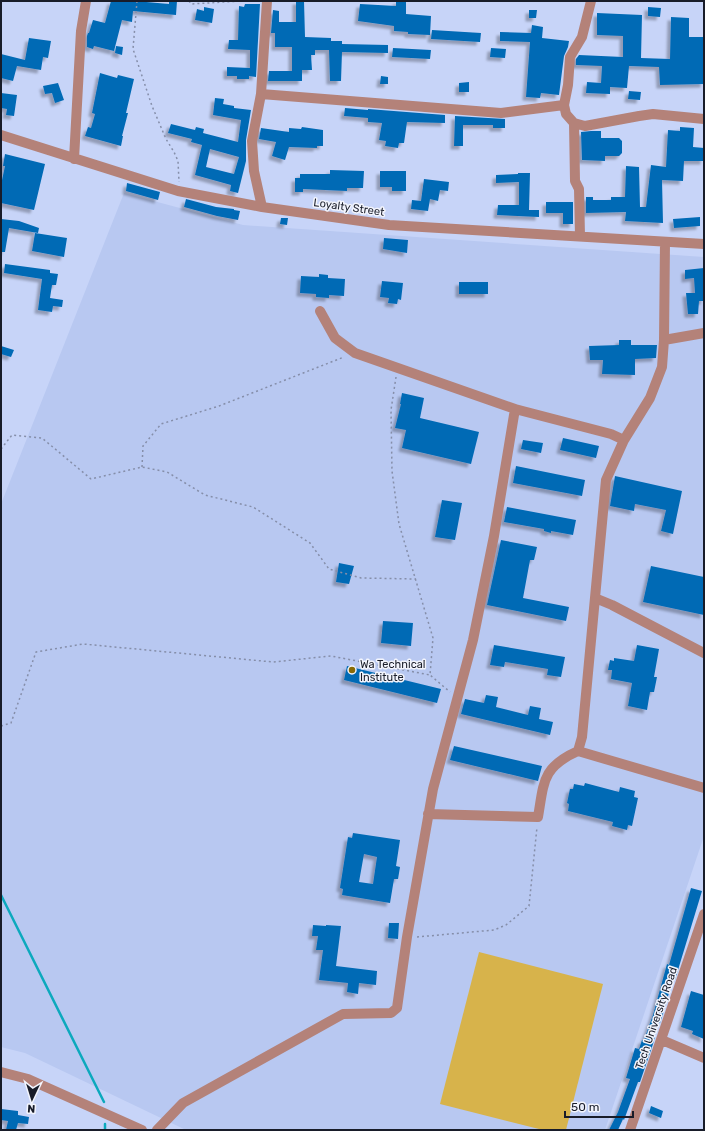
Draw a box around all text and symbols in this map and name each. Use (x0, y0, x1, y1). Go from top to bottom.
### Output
street label: Loyalty Street (313, 196, 386, 219)
place label: Wa Technical Institute (360, 658, 425, 684)
marker: Wa Technical Institute (347, 665, 357, 675)
street label: Tech University Road (633, 965, 680, 1071)
north arrow (12, 1079, 52, 1119)
scale bar (565, 1093, 633, 1119)
text: 50 m (571, 1100, 599, 1114)
text: N (27, 1102, 36, 1115)

